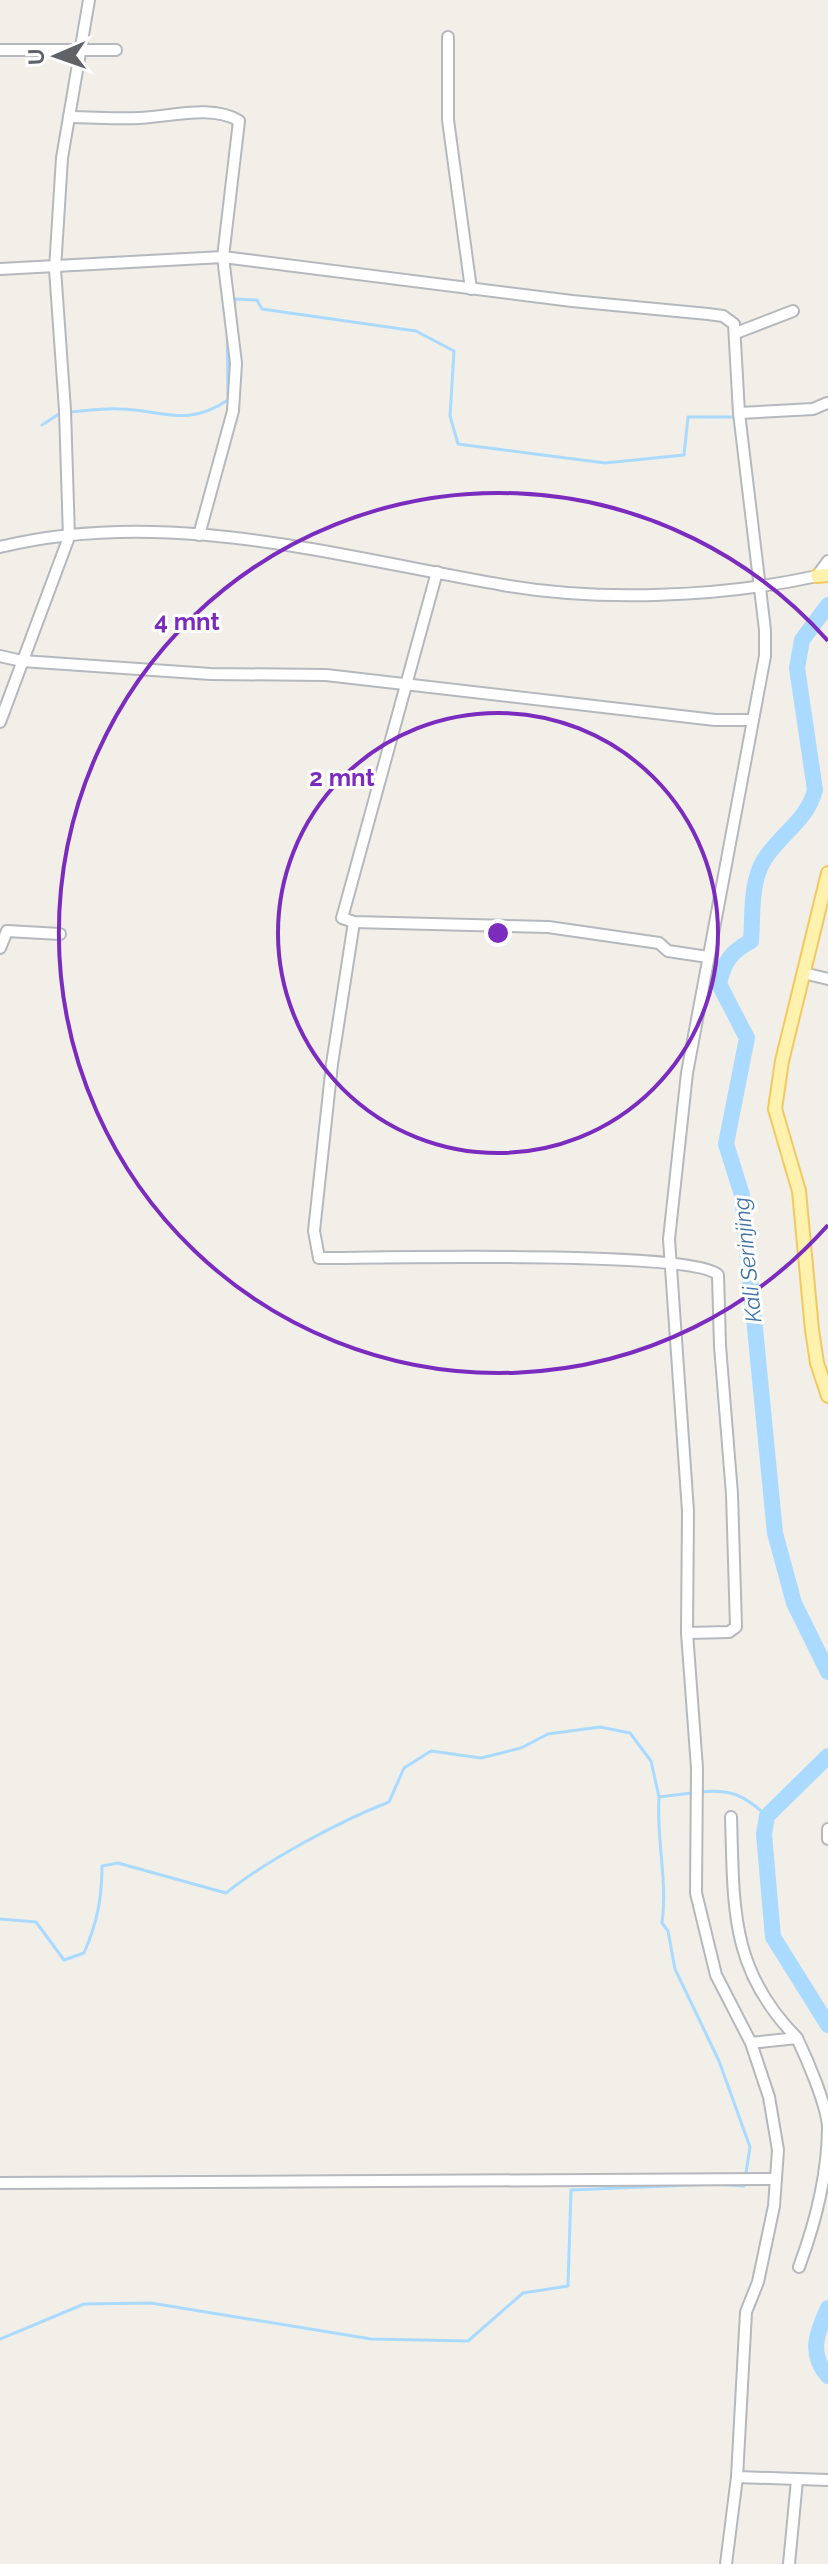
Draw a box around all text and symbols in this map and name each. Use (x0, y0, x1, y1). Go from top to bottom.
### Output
north arrow (16, 16, 96, 96)
text: U (23, 48, 49, 65)
text: 4 mnt (154, 607, 220, 636)
text: 2 mnt (309, 763, 375, 792)
centre of rings (484, 919, 512, 947)
water label: Kali Serinjing (727, 1196, 767, 1324)

